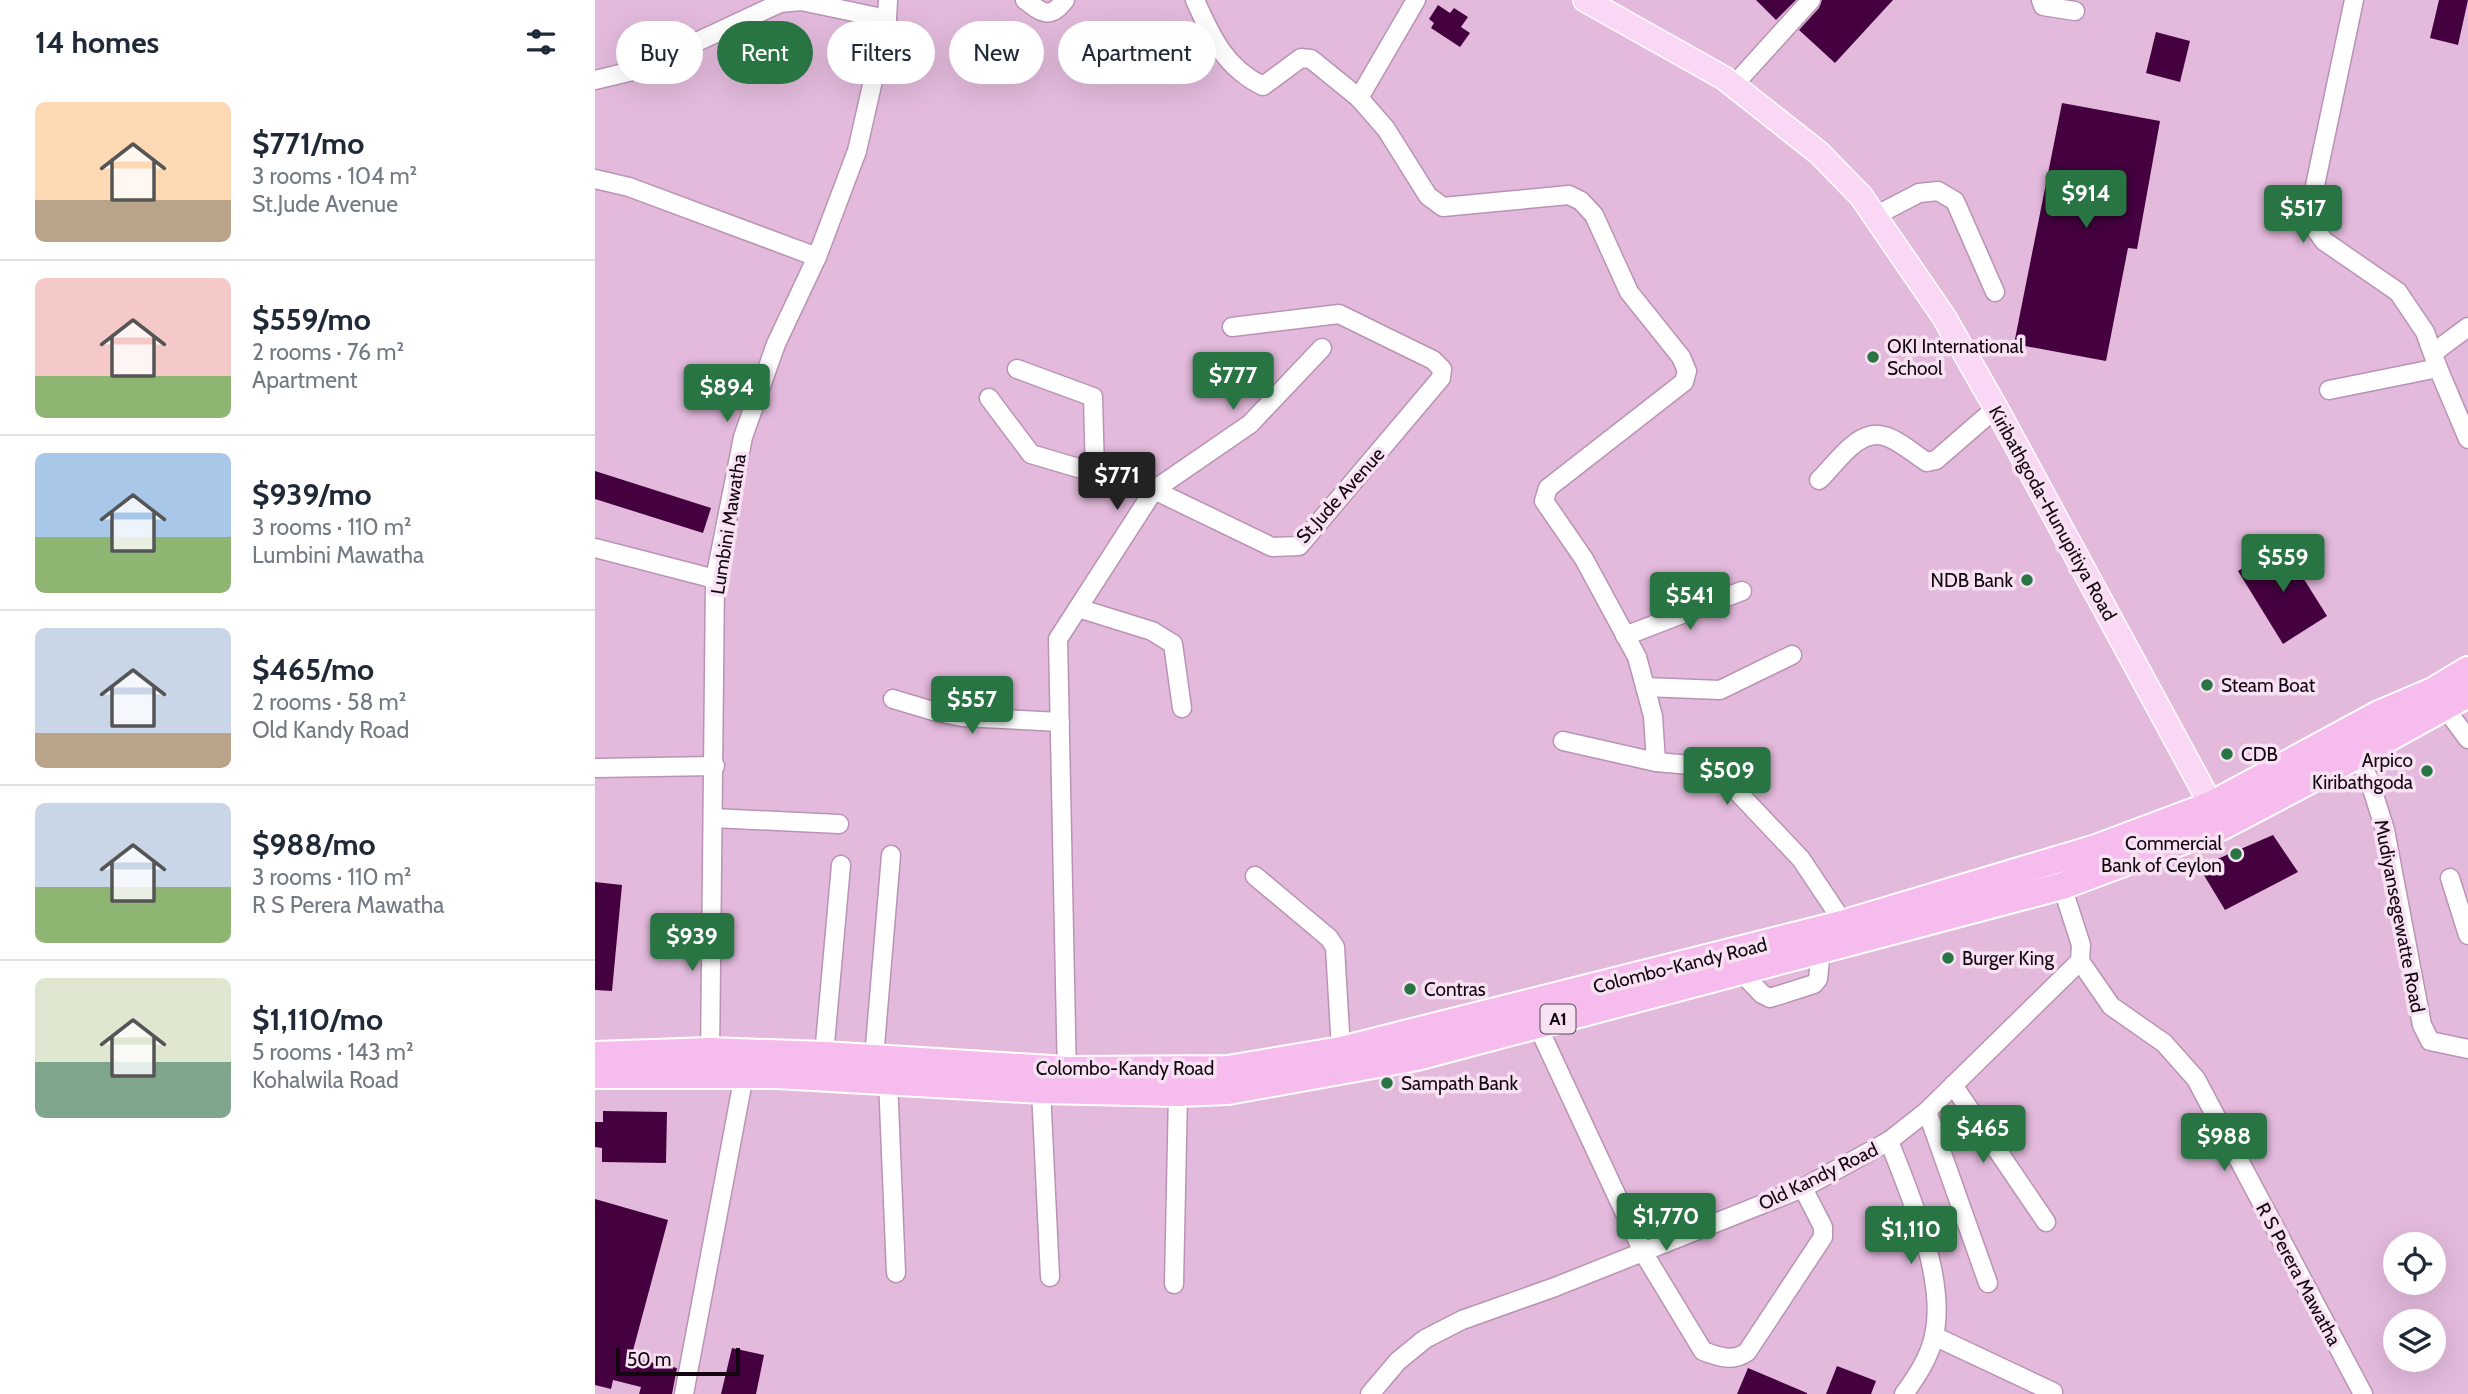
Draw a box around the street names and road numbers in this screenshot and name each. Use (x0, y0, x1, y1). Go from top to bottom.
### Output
street label: Kiribathgoda-Hunupitiya Road (1984, 402, 2121, 625)
street label: St.Jude Avenue (1291, 443, 1389, 548)
street label: Lumbini Mawatha (706, 452, 751, 596)
street label: Mudiyansegewatte Road (2369, 818, 2430, 1015)
street label: Colombo-Kandy Road (1591, 933, 1770, 998)
road number: A1 (1541, 1004, 1576, 1034)
street label: Colombo-Kandy Road (1036, 1057, 1214, 1080)
street label: Old Kandy Road (1755, 1138, 1882, 1215)
street label: R S Perera Mawatha (2251, 1199, 2346, 1350)

